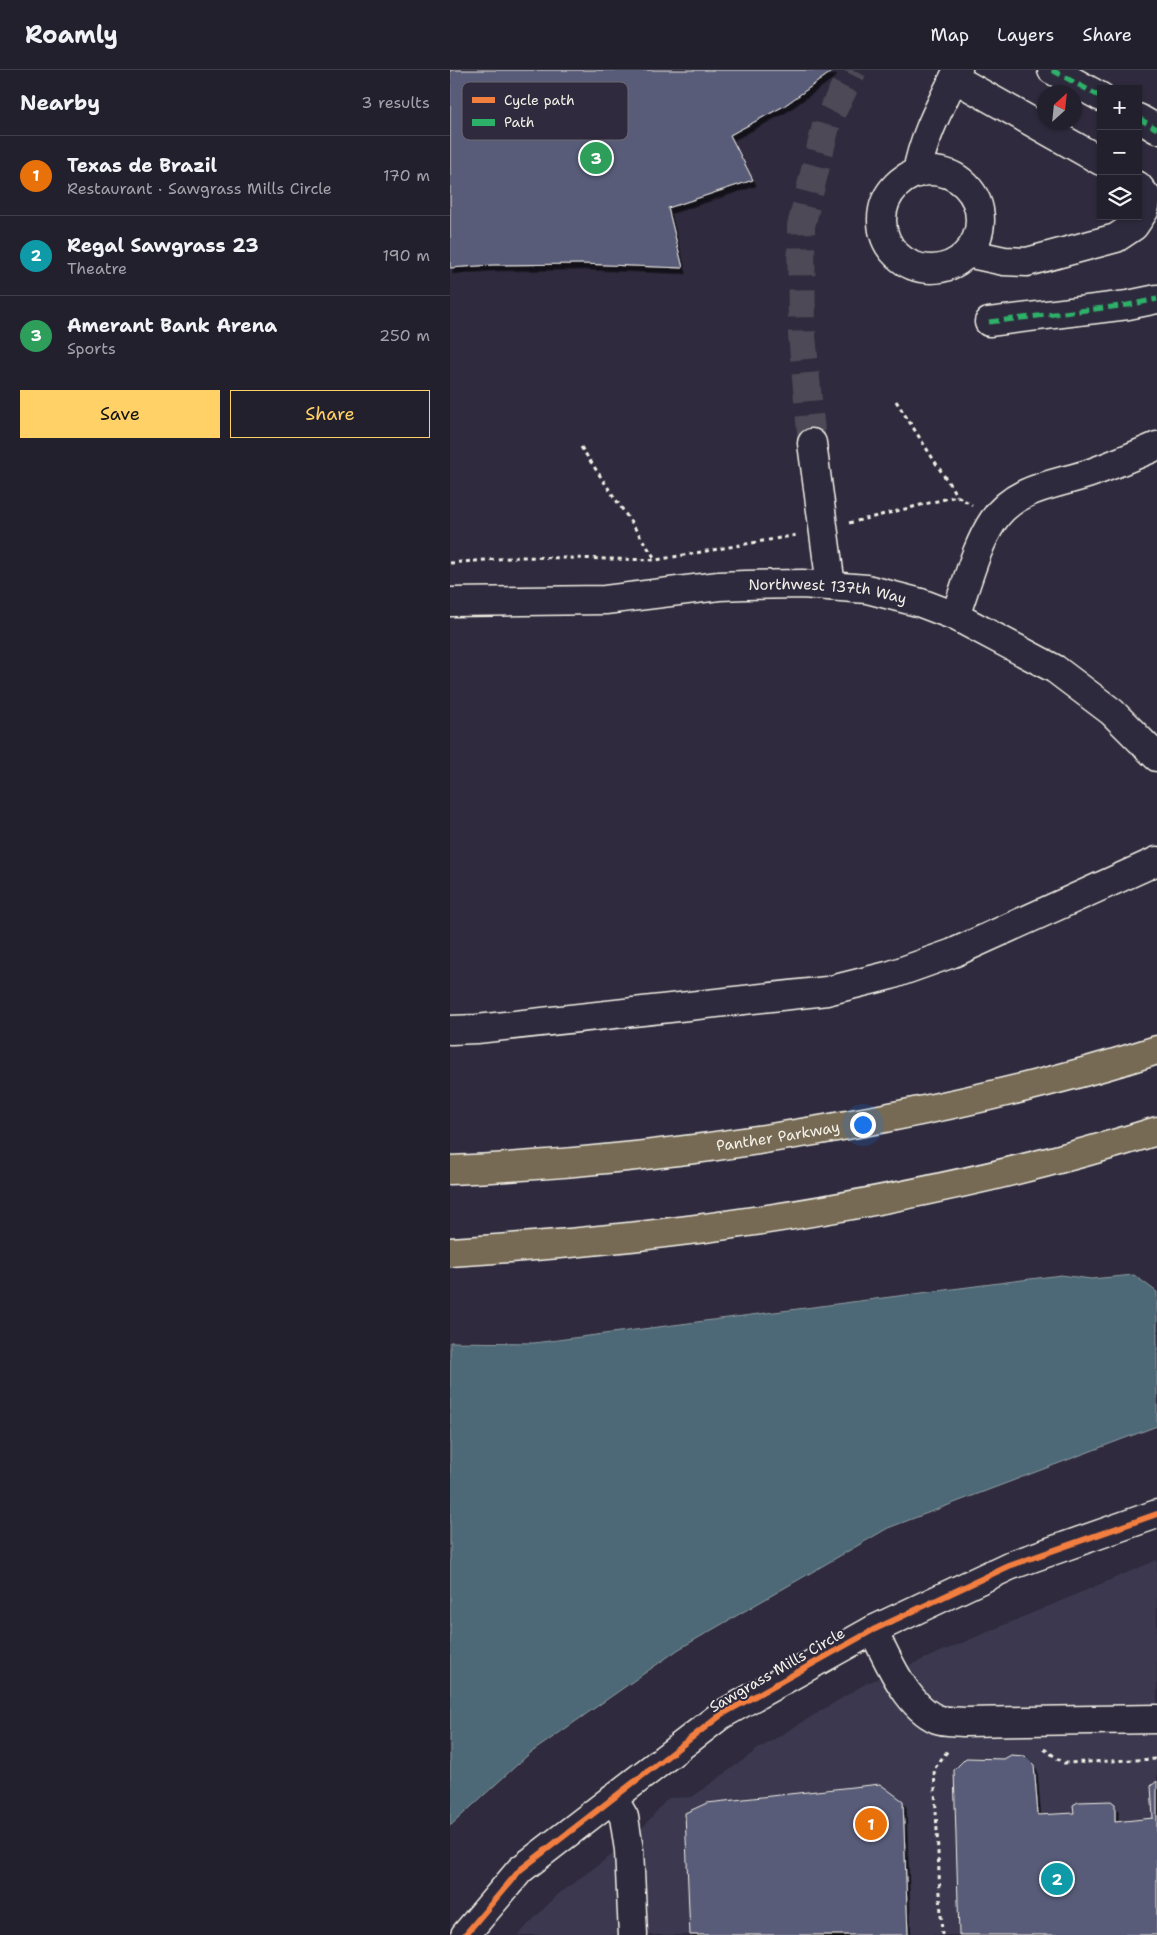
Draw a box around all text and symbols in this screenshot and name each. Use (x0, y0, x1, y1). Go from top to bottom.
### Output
text: Roamly (25, 19, 118, 51)
text: Map (931, 23, 969, 47)
text: Layers (997, 23, 1054, 47)
text: Share (1082, 23, 1132, 47)
legend (462, 82, 628, 140)
north arrow (1037, 85, 1082, 130)
map controls (1097, 85, 1142, 220)
button: + (1097, 85, 1142, 130)
text: Nearby (20, 89, 100, 117)
text: Cycle path (504, 91, 575, 109)
text: 3 results (361, 92, 430, 113)
text: Path (504, 113, 535, 131)
button: − (1097, 130, 1142, 175)
pin: 3 (580, 139, 612, 177)
text: Texas de Brazil (67, 153, 217, 178)
text: 1 (32, 165, 40, 186)
text: 170 m (383, 165, 430, 186)
button: layers (1097, 175, 1142, 220)
text: Restaurant · Sawgrass Mills Circle (67, 178, 332, 199)
text: Regal Sawgrass 23 (67, 233, 259, 258)
text: 2 (30, 245, 42, 266)
text: 190 m (383, 245, 430, 266)
text: Theatre (67, 258, 127, 279)
text: Amerant Bank Arena (67, 313, 277, 338)
text: 3 (30, 325, 42, 346)
text: 250 m (379, 325, 430, 346)
text: Sports (67, 338, 116, 359)
button: Save (20, 390, 220, 438)
button: Share (230, 390, 430, 438)
street label: Northwest 137th Way (748, 574, 909, 609)
your location (850, 1112, 876, 1138)
street label: Panther Parkway (715, 1117, 841, 1156)
street label: Sawgrass Mills Circle (705, 1623, 849, 1717)
pin: 1 (855, 1805, 887, 1843)
pin: 2 (1041, 1860, 1073, 1898)

